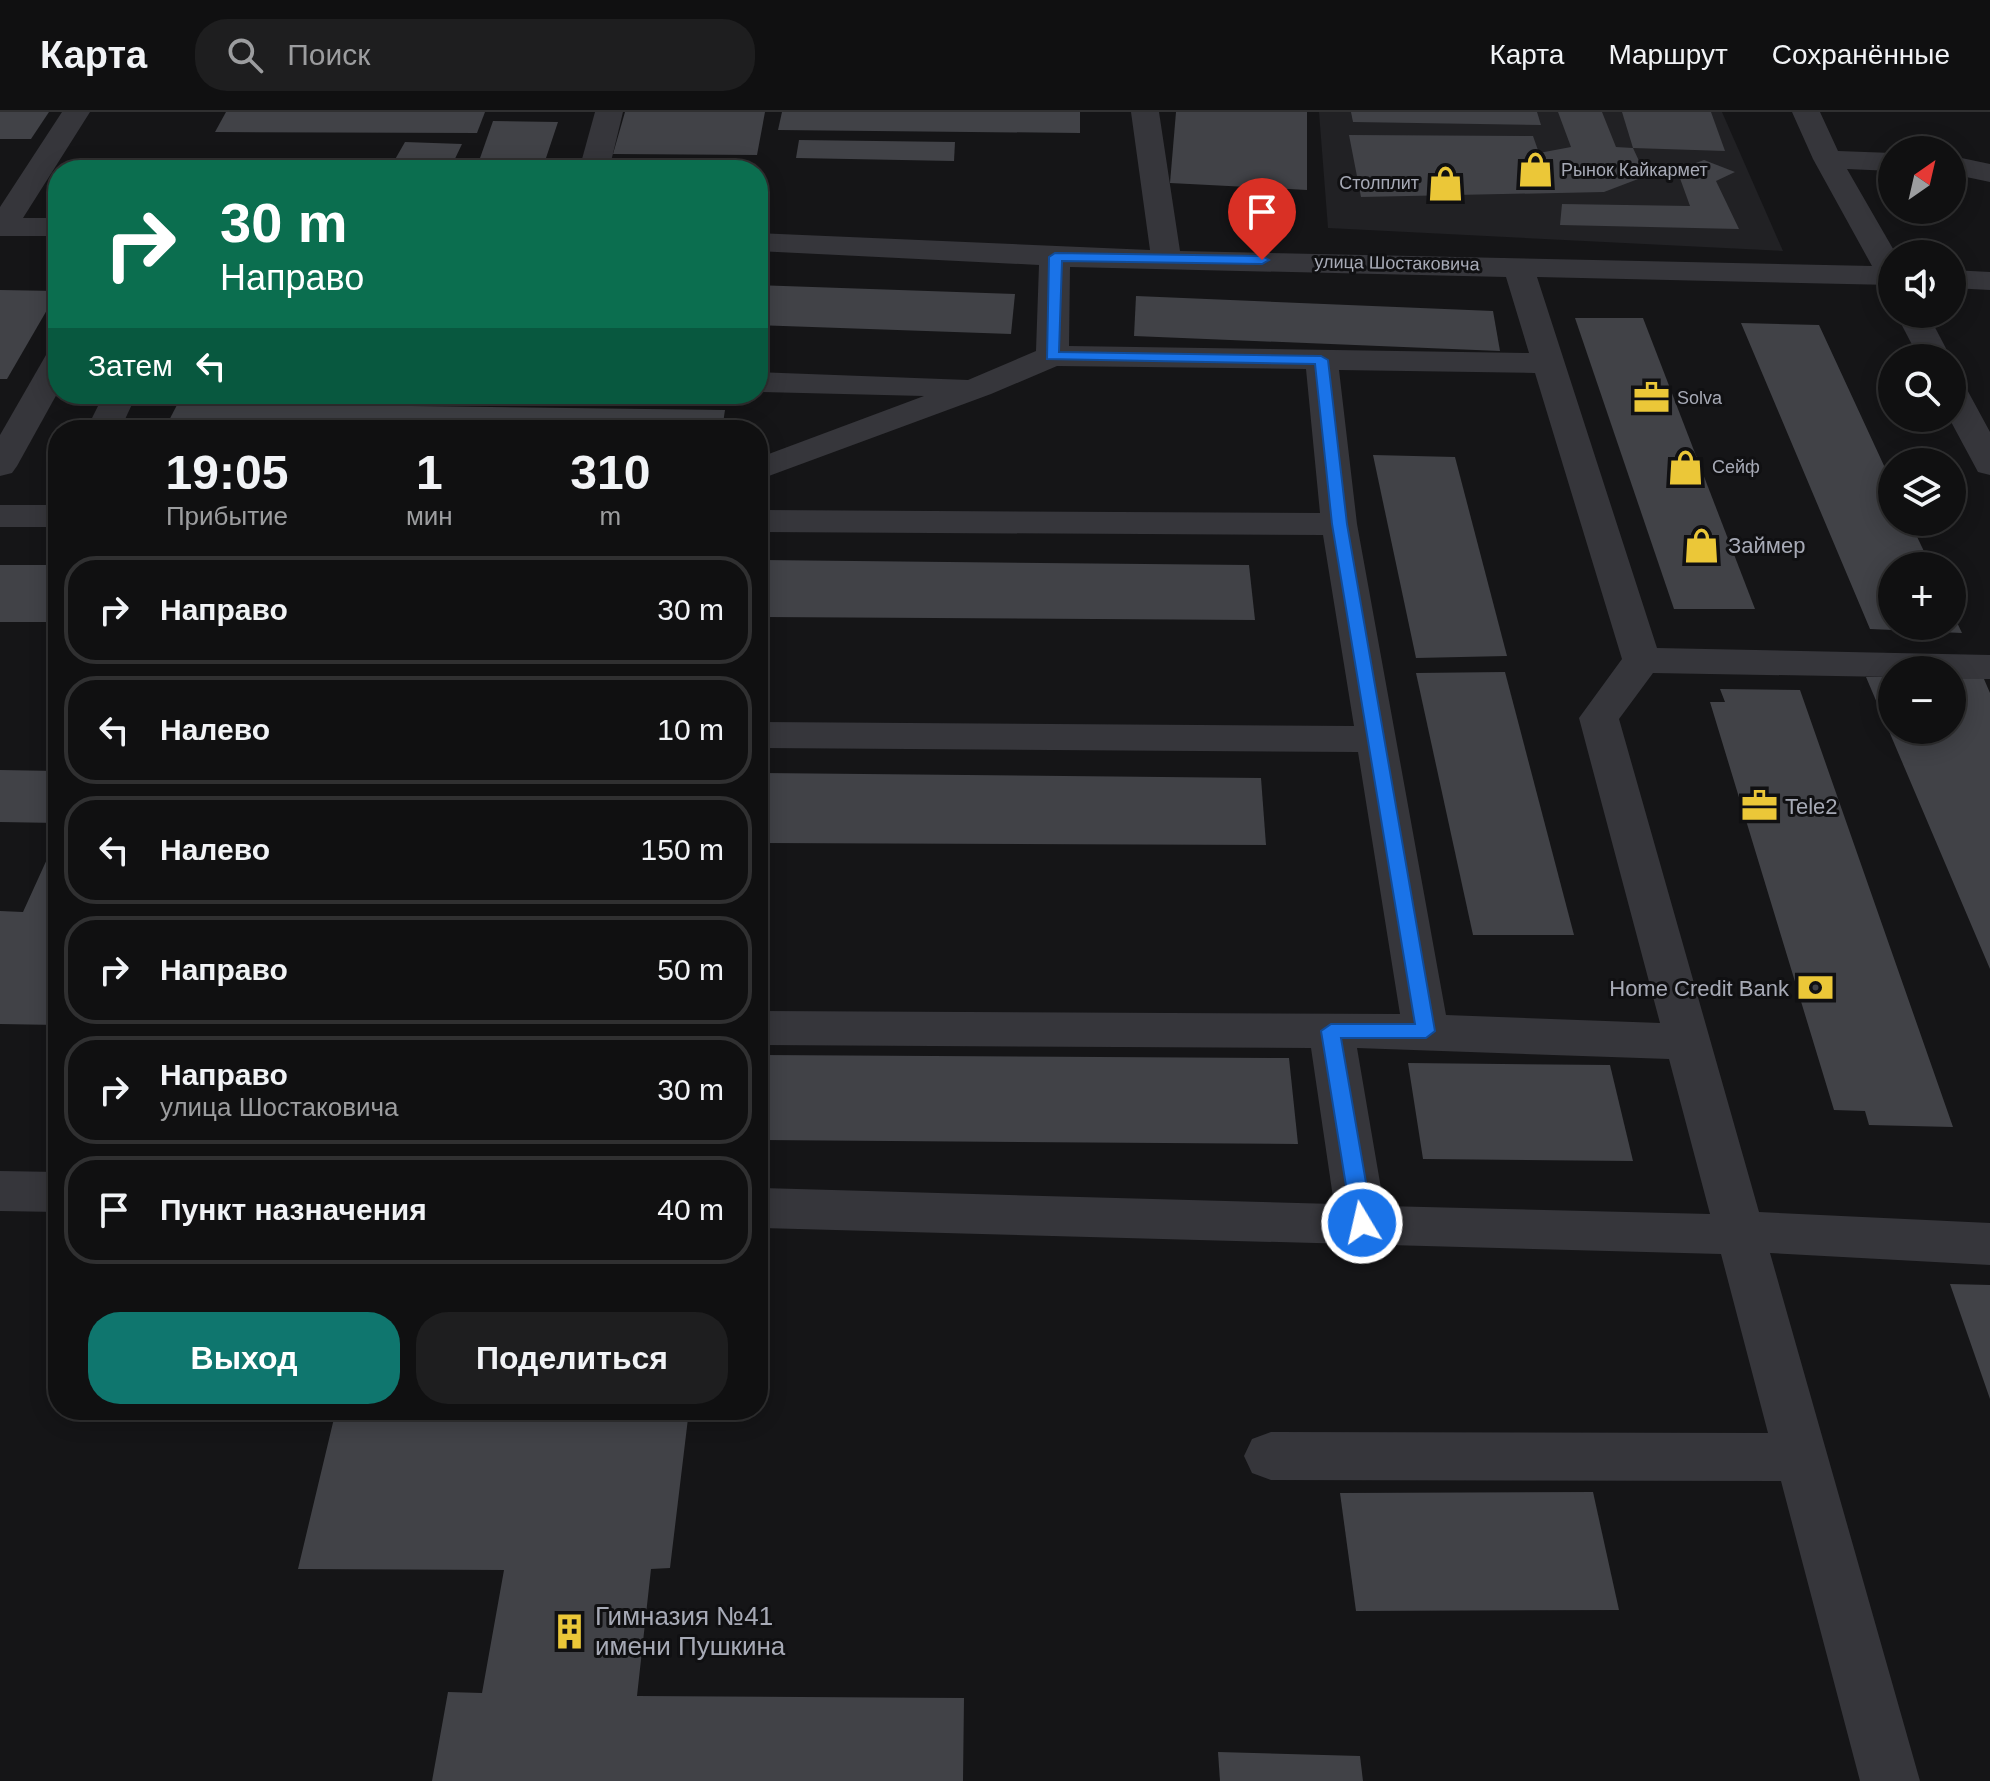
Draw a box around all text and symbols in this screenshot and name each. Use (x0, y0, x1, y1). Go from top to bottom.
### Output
search box (195, 19, 755, 91)
icon: search (223, 33, 267, 77)
text: Карта (40, 34, 147, 76)
text: Поиск (287, 38, 370, 71)
text: Карта (1489, 39, 1564, 70)
text: Маршрут (1608, 39, 1728, 70)
text: Сохранённые (1772, 39, 1950, 70)
north arrow (1878, 136, 1966, 224)
map controls (1878, 136, 1966, 744)
shop icon: Рынок Кайкармет (1516, 151, 1554, 189)
place label: Рынок Кайкармет (1561, 160, 1708, 180)
shop icon: Столплит (1426, 164, 1464, 202)
place label: Столплит (1339, 173, 1419, 193)
pin (1228, 178, 1296, 260)
icon: arrive (1240, 190, 1284, 234)
text: 30 m (220, 191, 348, 254)
icon: right (88, 192, 192, 296)
button: sound (1878, 240, 1966, 328)
street label: улица Шостаковича (1314, 252, 1481, 274)
text: Направо (220, 257, 364, 298)
icon: left (189, 344, 233, 388)
button: search (1878, 344, 1966, 432)
text: Затем (88, 349, 173, 382)
office icon: Solva (1632, 379, 1670, 417)
place label: Solva (1677, 388, 1723, 408)
text: 19:05 (166, 446, 288, 499)
text: 1 (416, 446, 443, 499)
text: 310 (570, 446, 650, 499)
shop icon: Сейф (1667, 448, 1705, 486)
button: layers (1878, 448, 1966, 536)
place label: Сейф (1712, 457, 1760, 477)
text: Прибытие (166, 501, 288, 531)
text: мин (406, 501, 453, 531)
text: m (600, 501, 621, 531)
shop icon: Займер (1683, 526, 1721, 564)
place label: Займер (1728, 533, 1805, 558)
button: + (1878, 552, 1966, 640)
icon: right (92, 588, 136, 632)
text: Направо (160, 593, 288, 626)
text: 30 m (657, 593, 724, 626)
button: − (1878, 656, 1966, 744)
icon: left (92, 708, 136, 752)
text: Налево (160, 713, 270, 746)
text: 10 m (657, 713, 724, 746)
office icon: Tele2 (1740, 787, 1778, 825)
place label: Tele2 (1785, 794, 1838, 819)
icon: left (92, 828, 136, 872)
text: Налево (160, 833, 270, 866)
text: 150 m (641, 833, 724, 866)
icon: right (92, 948, 136, 992)
text: Направо (160, 953, 288, 986)
text: 50 m (657, 953, 724, 986)
bank icon: Home Credit Bank (1796, 969, 1834, 1007)
place label: Home Credit Bank (1609, 976, 1790, 1001)
text: Направо (160, 1058, 288, 1091)
icon: right (92, 1068, 136, 1112)
text: 30 m (657, 1073, 724, 1106)
text: улица Шостаковича (160, 1092, 399, 1122)
position arrow (1320, 1181, 1404, 1265)
icon: arrive (92, 1188, 136, 1232)
text: Пункт назначения (160, 1193, 427, 1226)
text: 40 m (657, 1193, 724, 1226)
button: Выход (88, 1312, 400, 1404)
button: Поделиться (416, 1312, 728, 1404)
place label: Гимназия №41 имени Пушкина (595, 1601, 786, 1661)
building icon: Гимназия №41 имени Пушкина (550, 1612, 588, 1650)

